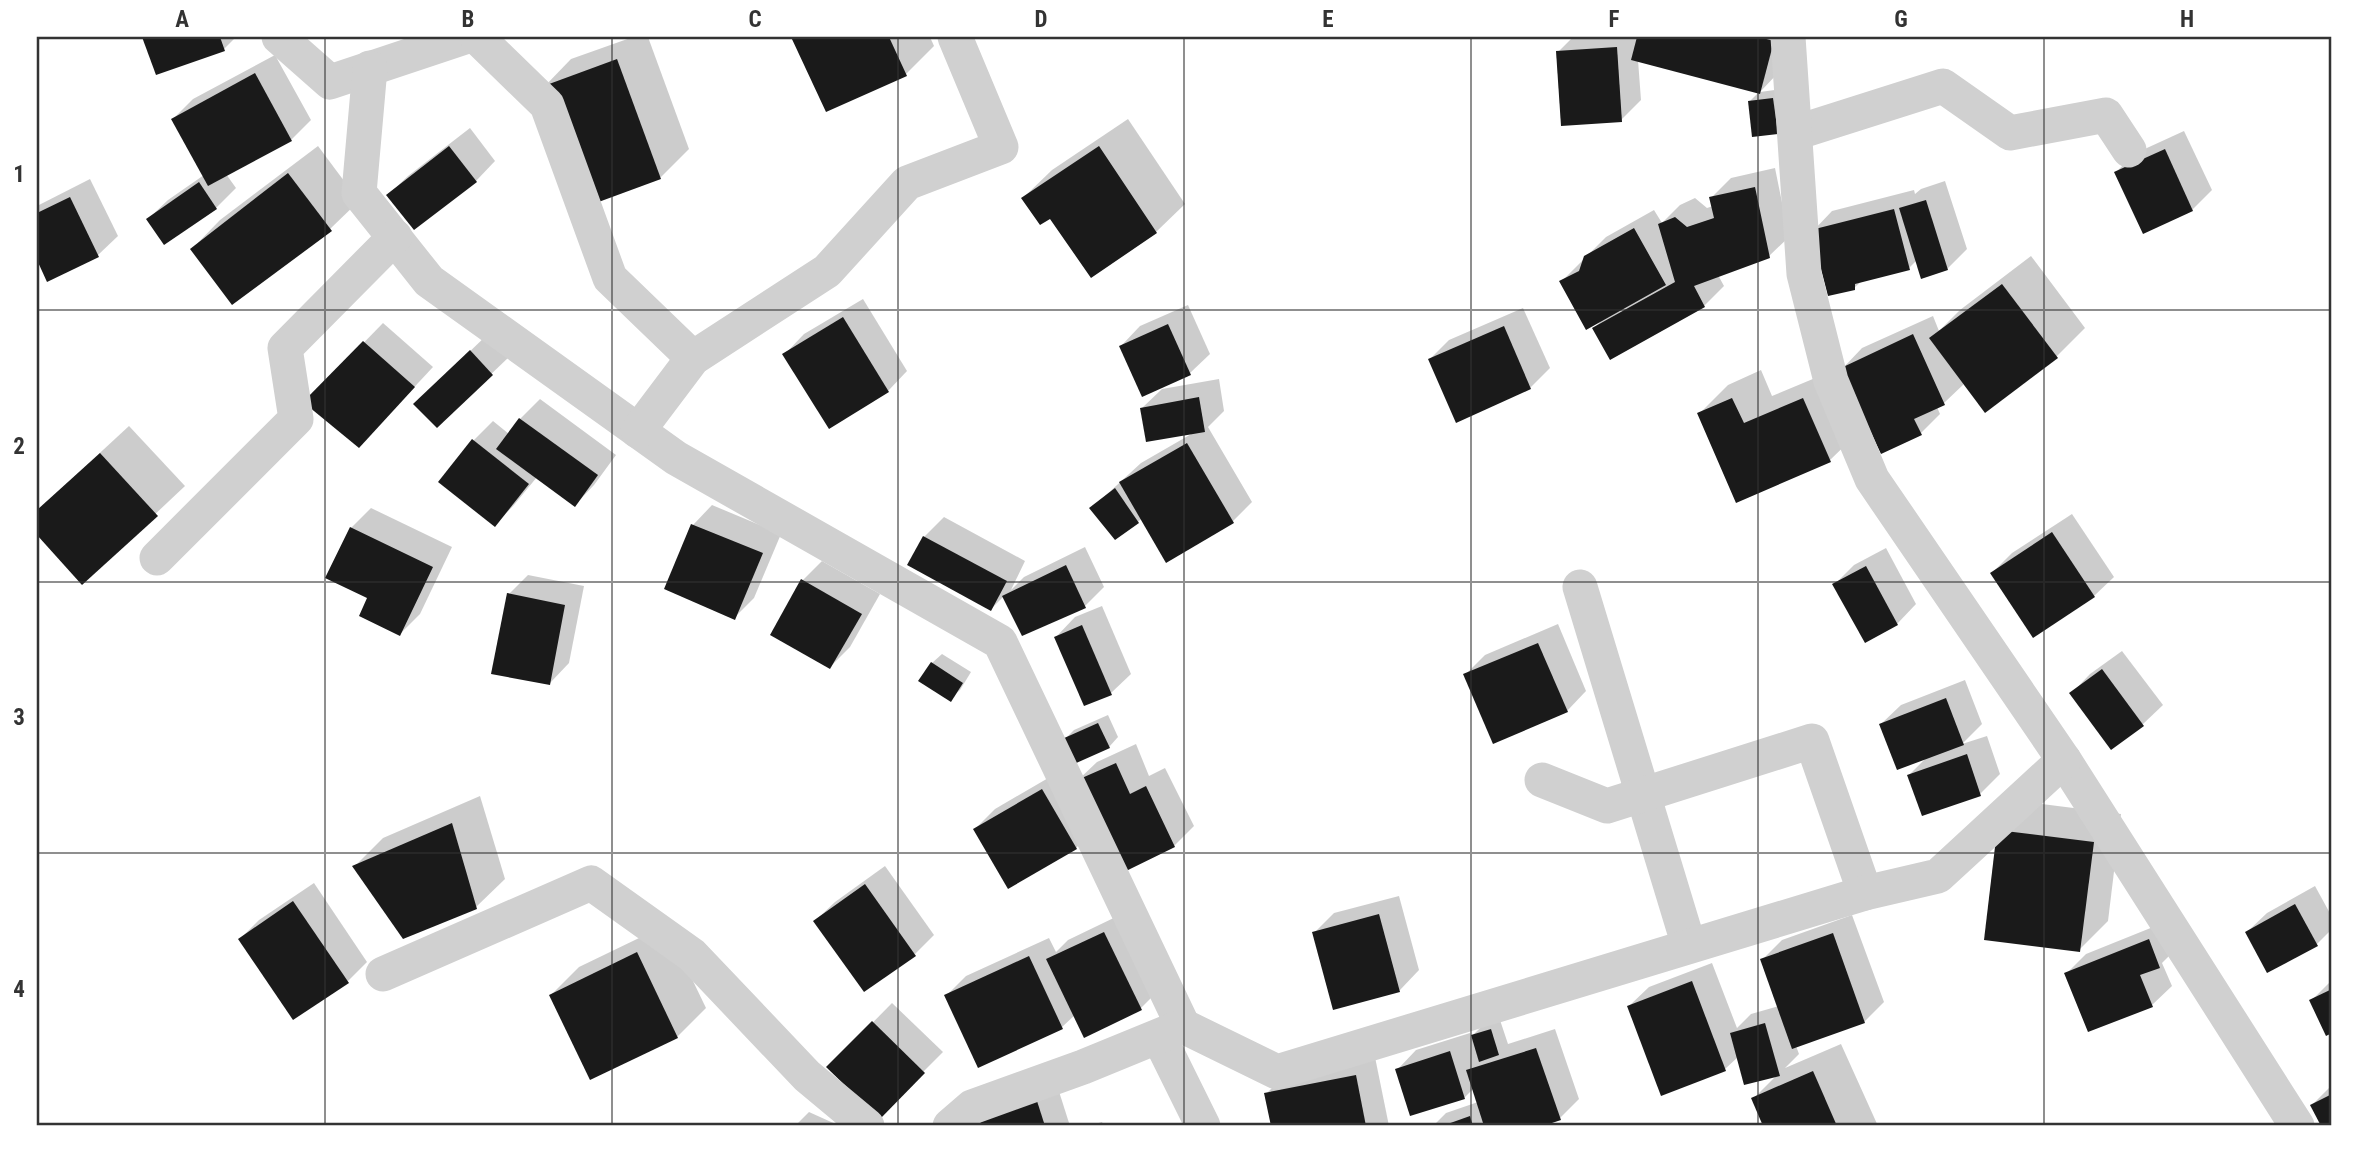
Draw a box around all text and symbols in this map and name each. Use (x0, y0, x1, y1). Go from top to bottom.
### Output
text: A (175, 6, 189, 33)
text: B (462, 6, 474, 33)
text: C (748, 6, 762, 33)
text: D (1035, 6, 1048, 33)
text: E (1322, 6, 1334, 33)
text: F (1609, 6, 1620, 33)
text: G (1894, 6, 1908, 33)
text: H (2180, 6, 2194, 33)
text: 1 (13, 161, 25, 188)
text: 2 (13, 433, 25, 460)
text: 3 (13, 704, 25, 731)
text: 4 (13, 976, 25, 1003)

